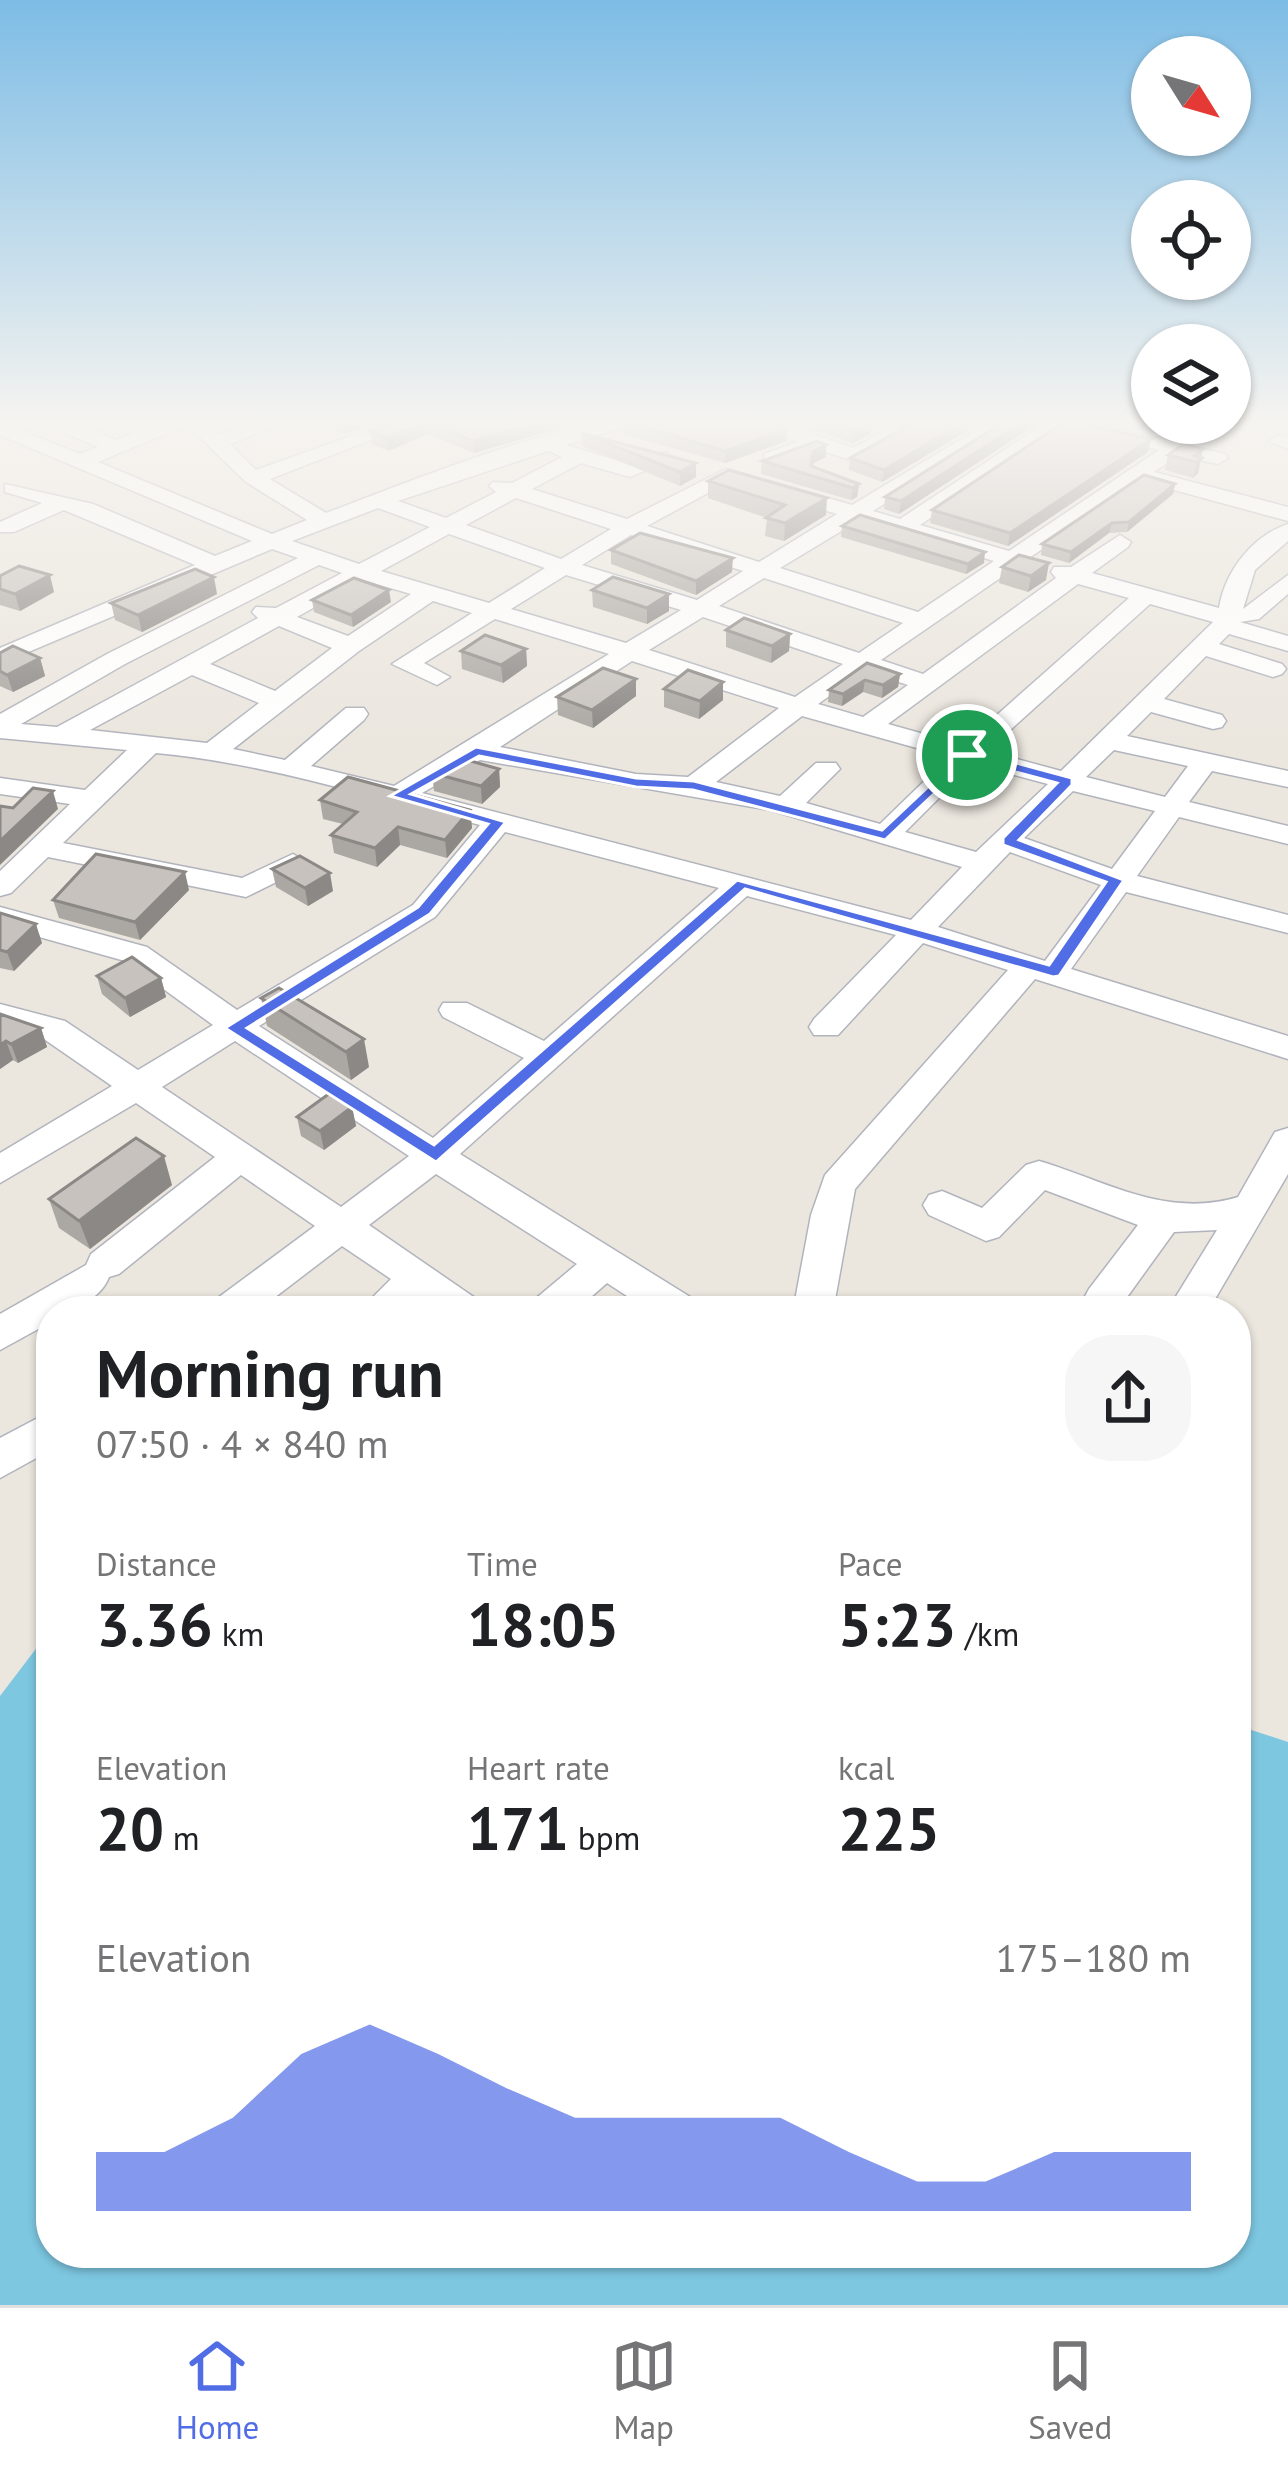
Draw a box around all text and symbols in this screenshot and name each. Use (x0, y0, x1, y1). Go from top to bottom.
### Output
north arrow (1131, 36, 1251, 156)
map controls (1131, 36, 1251, 444)
button: locate (1131, 180, 1251, 300)
button: layers (1131, 324, 1251, 444)
pin (916, 704, 1018, 806)
icon: arrive (934, 722, 1000, 788)
text: Morning run (96, 1330, 444, 1415)
button: share (1065, 1335, 1191, 1461)
text: 07:50 · 4 × 840 m (96, 1418, 388, 1469)
text: Distance (96, 1542, 217, 1585)
text: Time (467, 1542, 538, 1585)
text: Pace (838, 1542, 903, 1585)
text: 3.36 (96, 1585, 213, 1663)
text: 18:05 (467, 1585, 619, 1663)
text: 5:23 (838, 1585, 956, 1663)
text: km (213, 1612, 264, 1655)
text: /km (956, 1612, 1019, 1655)
text: Elevation (96, 1746, 227, 1789)
text: Heart rate (467, 1746, 610, 1789)
text: kcal (838, 1746, 894, 1789)
text: 20 (96, 1789, 164, 1867)
text: 171 (467, 1789, 569, 1867)
text: 225 (838, 1789, 940, 1867)
text: m (164, 1816, 200, 1859)
text: bpm (569, 1816, 640, 1859)
text: Elevation (96, 1932, 251, 1983)
text: 175–180 m (996, 1932, 1191, 1983)
tab: Home (176, 2333, 259, 2448)
tab: Map (611, 2333, 677, 2448)
tab: Saved (1028, 2333, 1112, 2448)

